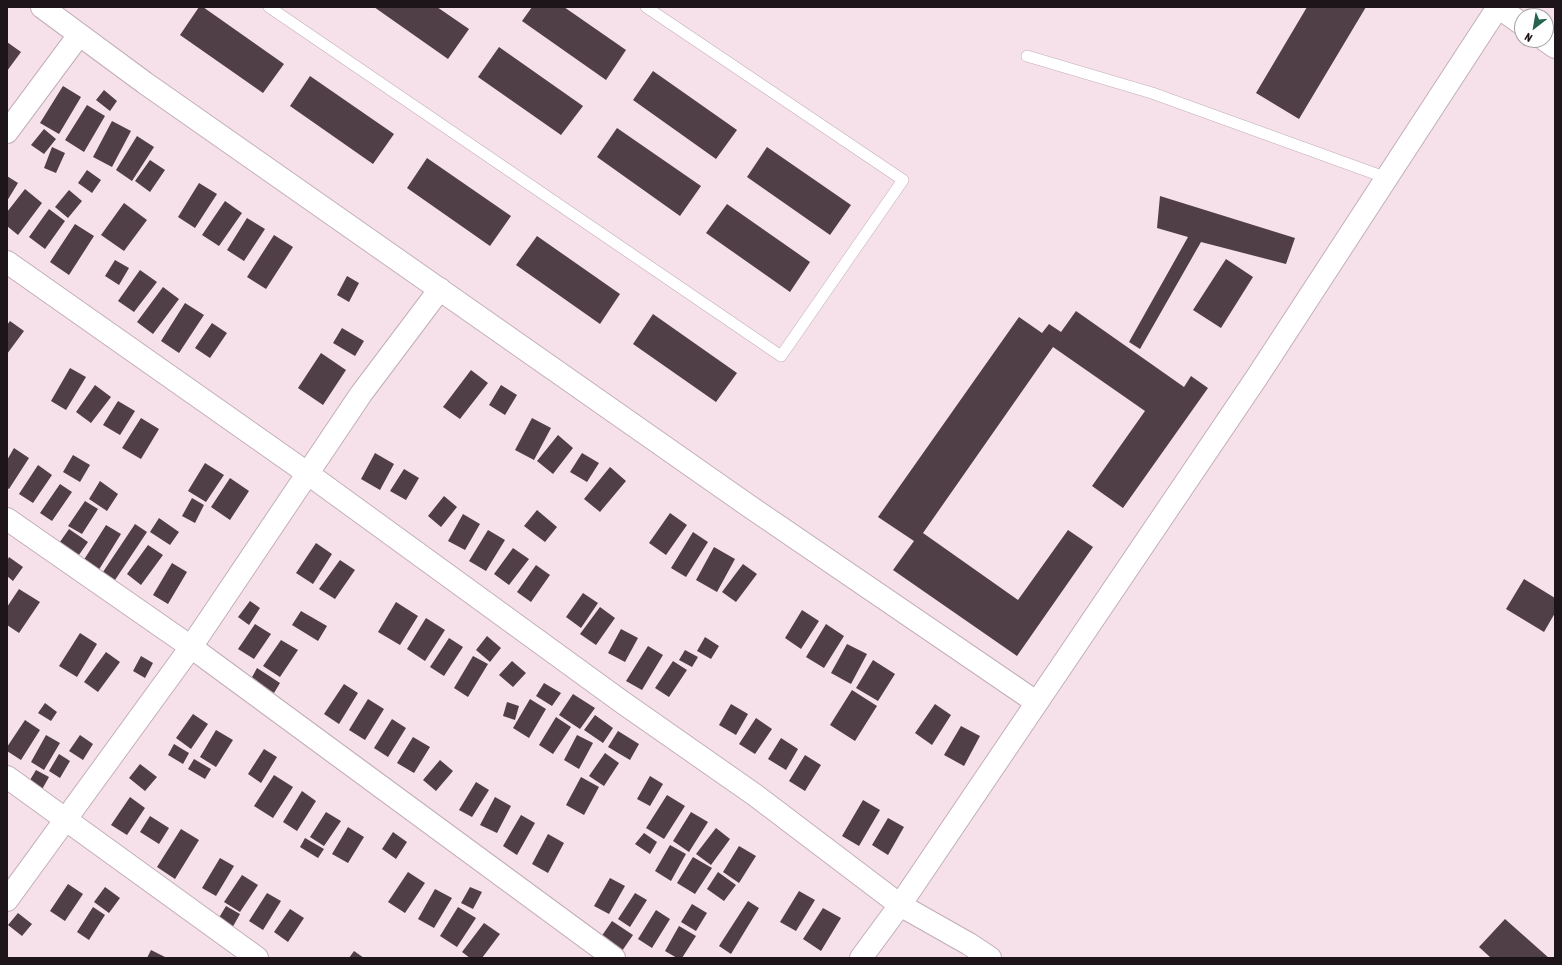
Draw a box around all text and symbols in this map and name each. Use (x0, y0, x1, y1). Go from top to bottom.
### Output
north arrow (1514, 8, 1554, 48)
text: N (1522, 31, 1534, 44)

